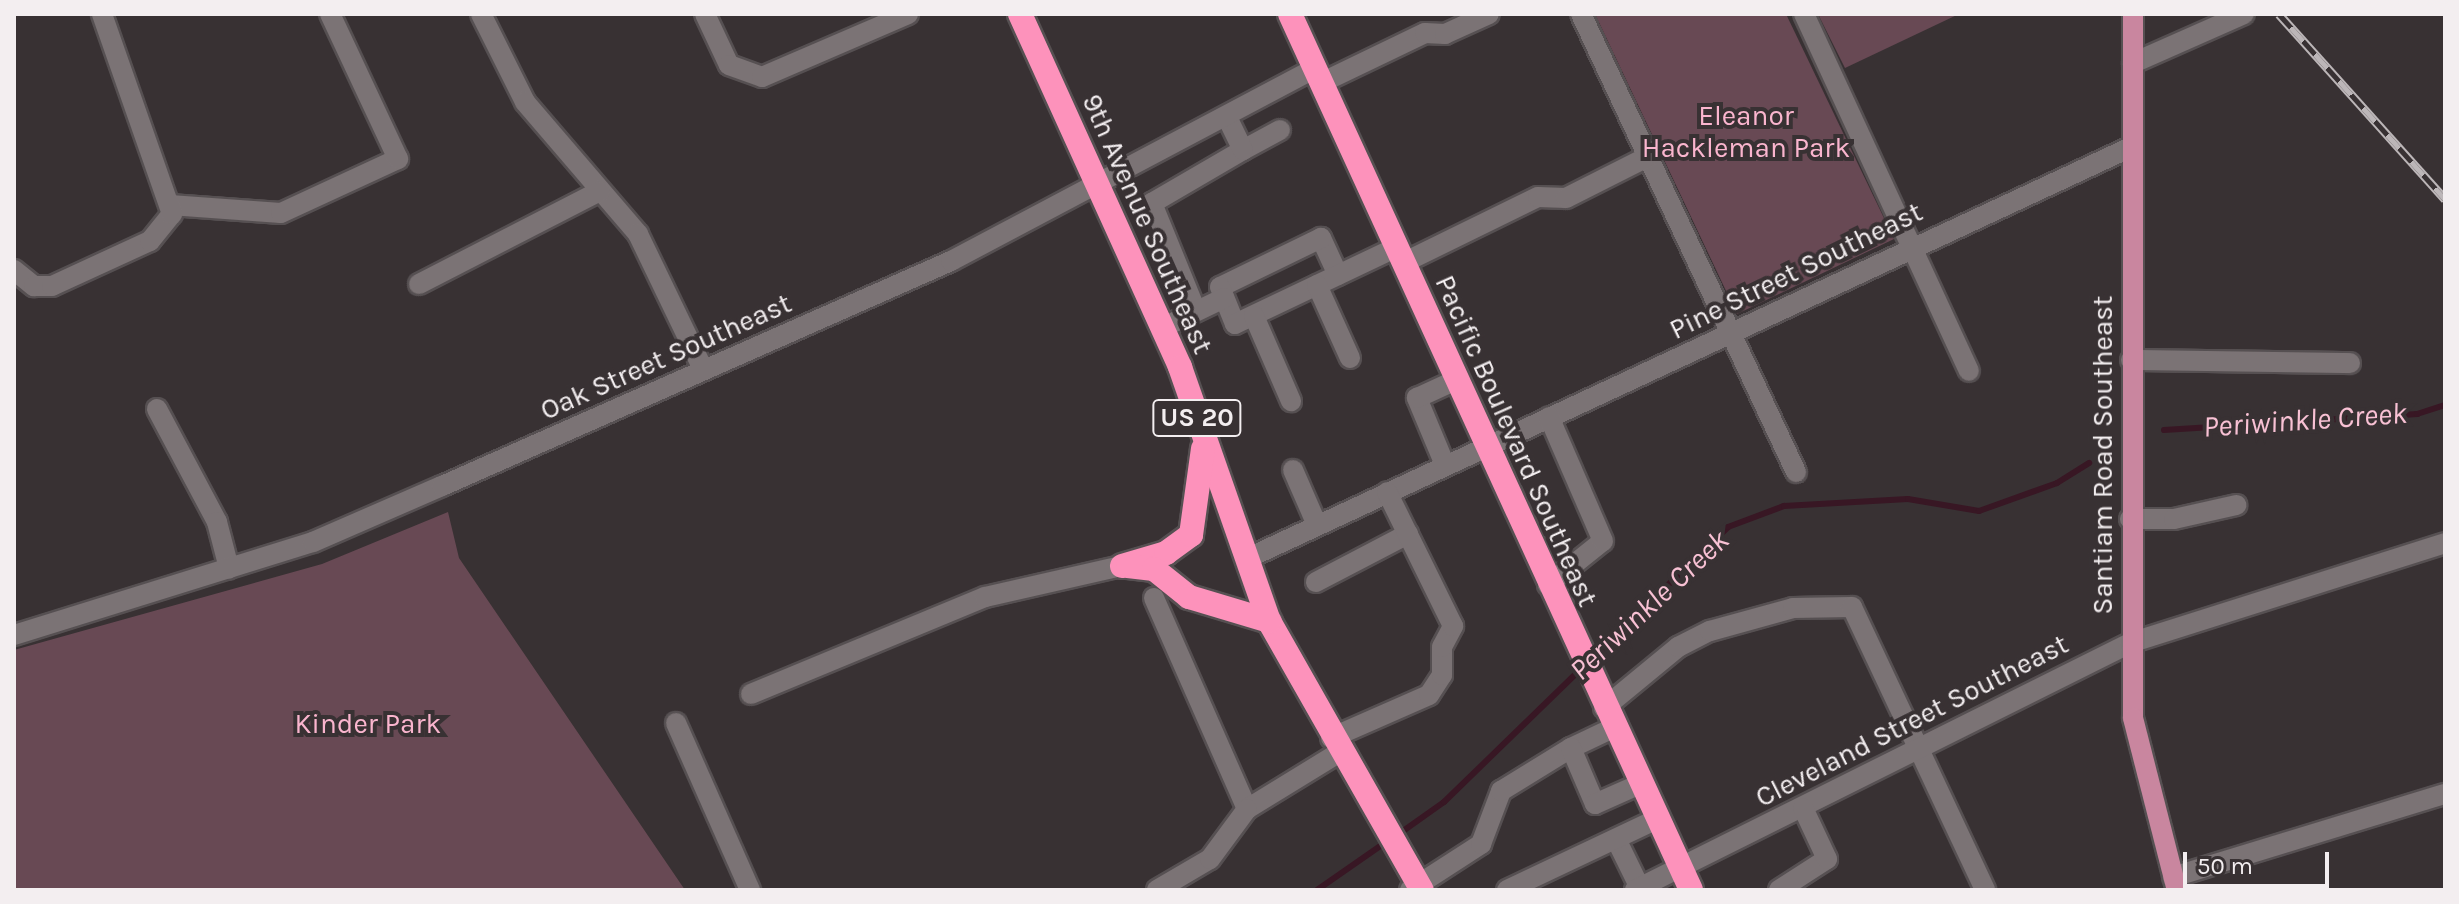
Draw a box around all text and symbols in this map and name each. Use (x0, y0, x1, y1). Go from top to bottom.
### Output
street label: 9th Avenue Southeast (1075, 89, 1219, 359)
park label: Eleanor Hackleman Park (1642, 99, 1850, 165)
street label: Pine Street Southeast (1664, 195, 1928, 347)
street label: Pacific Boulevard Southeast (1428, 270, 1604, 612)
street label: Oak Street Southeast (535, 287, 797, 427)
street label: Santiam Road Southeast (2086, 295, 2120, 615)
water label: Periwinkle Creek (2202, 395, 2408, 445)
road number: US 20 (1151, 396, 1243, 440)
water label: Periwinkle Creek (1562, 522, 1736, 688)
street label: Cleveland Street Southeast (1750, 627, 2074, 815)
park label: Kinder Park (295, 707, 441, 741)
scale bar (2187, 836, 2333, 886)
text: 50 m (2197, 852, 2253, 880)

